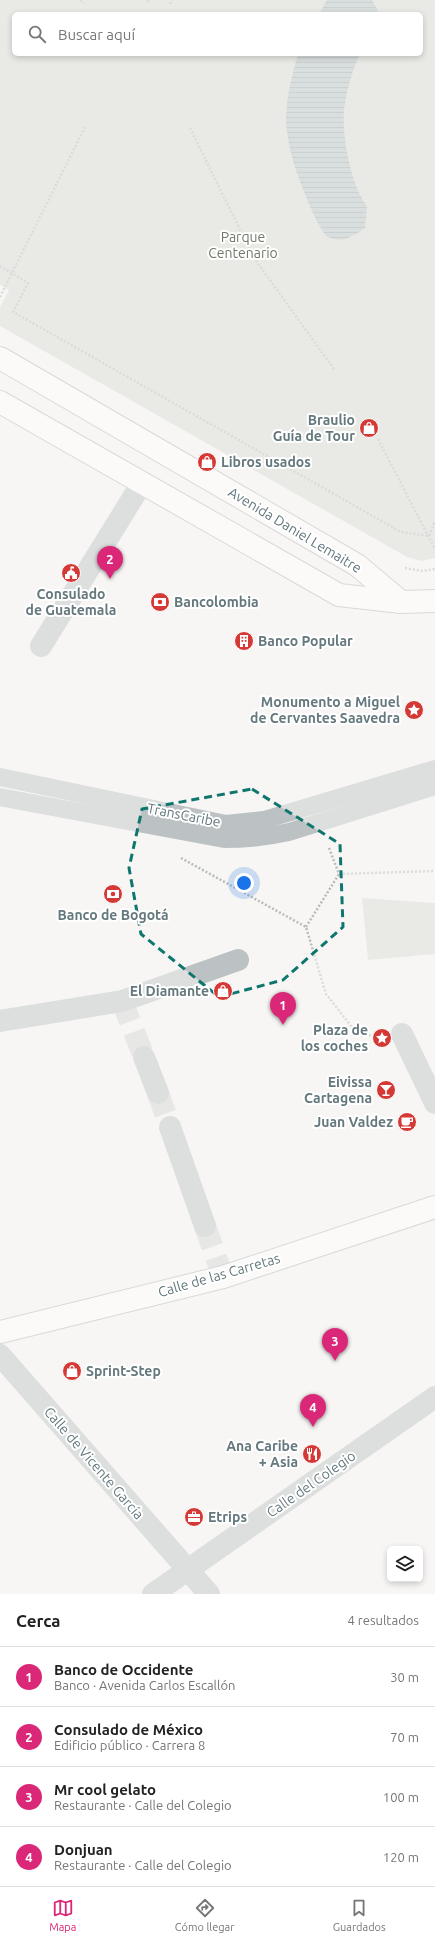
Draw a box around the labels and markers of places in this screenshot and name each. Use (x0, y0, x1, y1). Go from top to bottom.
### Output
place label: Braulio Guía de Tour (273, 412, 355, 444)
shop icon: Braulio Guía de Tour (358, 417, 380, 439)
shop icon: Libros usados (196, 451, 218, 473)
place label: Libros usados (221, 454, 311, 470)
pin: 2 (97, 546, 123, 579)
public building icon: Consulado de Guatemala (60, 562, 82, 584)
place label: Consulado de Guatemala (26, 586, 116, 618)
bank icon: Bancolombia (149, 591, 171, 613)
place label: Bancolombia (174, 594, 259, 610)
building icon: Banco Popular (233, 630, 255, 652)
place label: Banco Popular (258, 633, 353, 649)
place label: Monumento a Miguel de Cervantes Saavedra (250, 694, 400, 726)
place icon: Monumento a Miguel de Cervantes Saavedra (403, 699, 425, 721)
bank icon: Banco de Bogotá (102, 883, 124, 905)
place label: Banco de Bogotá (58, 907, 169, 923)
shop icon: El Diamante (212, 980, 234, 1002)
place label: El Diamante (130, 983, 209, 999)
pin: 1 (270, 992, 296, 1025)
place label: Plaza de los coches (301, 1022, 368, 1054)
place icon: Plaza de los coches (371, 1027, 393, 1049)
place label: Eivissa Cartagena (304, 1074, 372, 1106)
bar icon: Eivissa Cartagena (375, 1079, 397, 1101)
cafe icon: Juan Valdez (396, 1111, 418, 1133)
place label: Juan Valdez (314, 1114, 393, 1130)
pin: 3 (322, 1328, 348, 1361)
shop icon: Sprint-Step (61, 1360, 83, 1382)
place label: Sprint-Step (86, 1363, 161, 1379)
pin: 4 (300, 1394, 326, 1427)
place label: Ana Caribe + Asia (226, 1438, 298, 1470)
restaurant icon: Ana Caribe + Asia (301, 1443, 323, 1465)
office icon: Etrips (183, 1506, 205, 1528)
place label: Etrips (208, 1509, 247, 1525)

